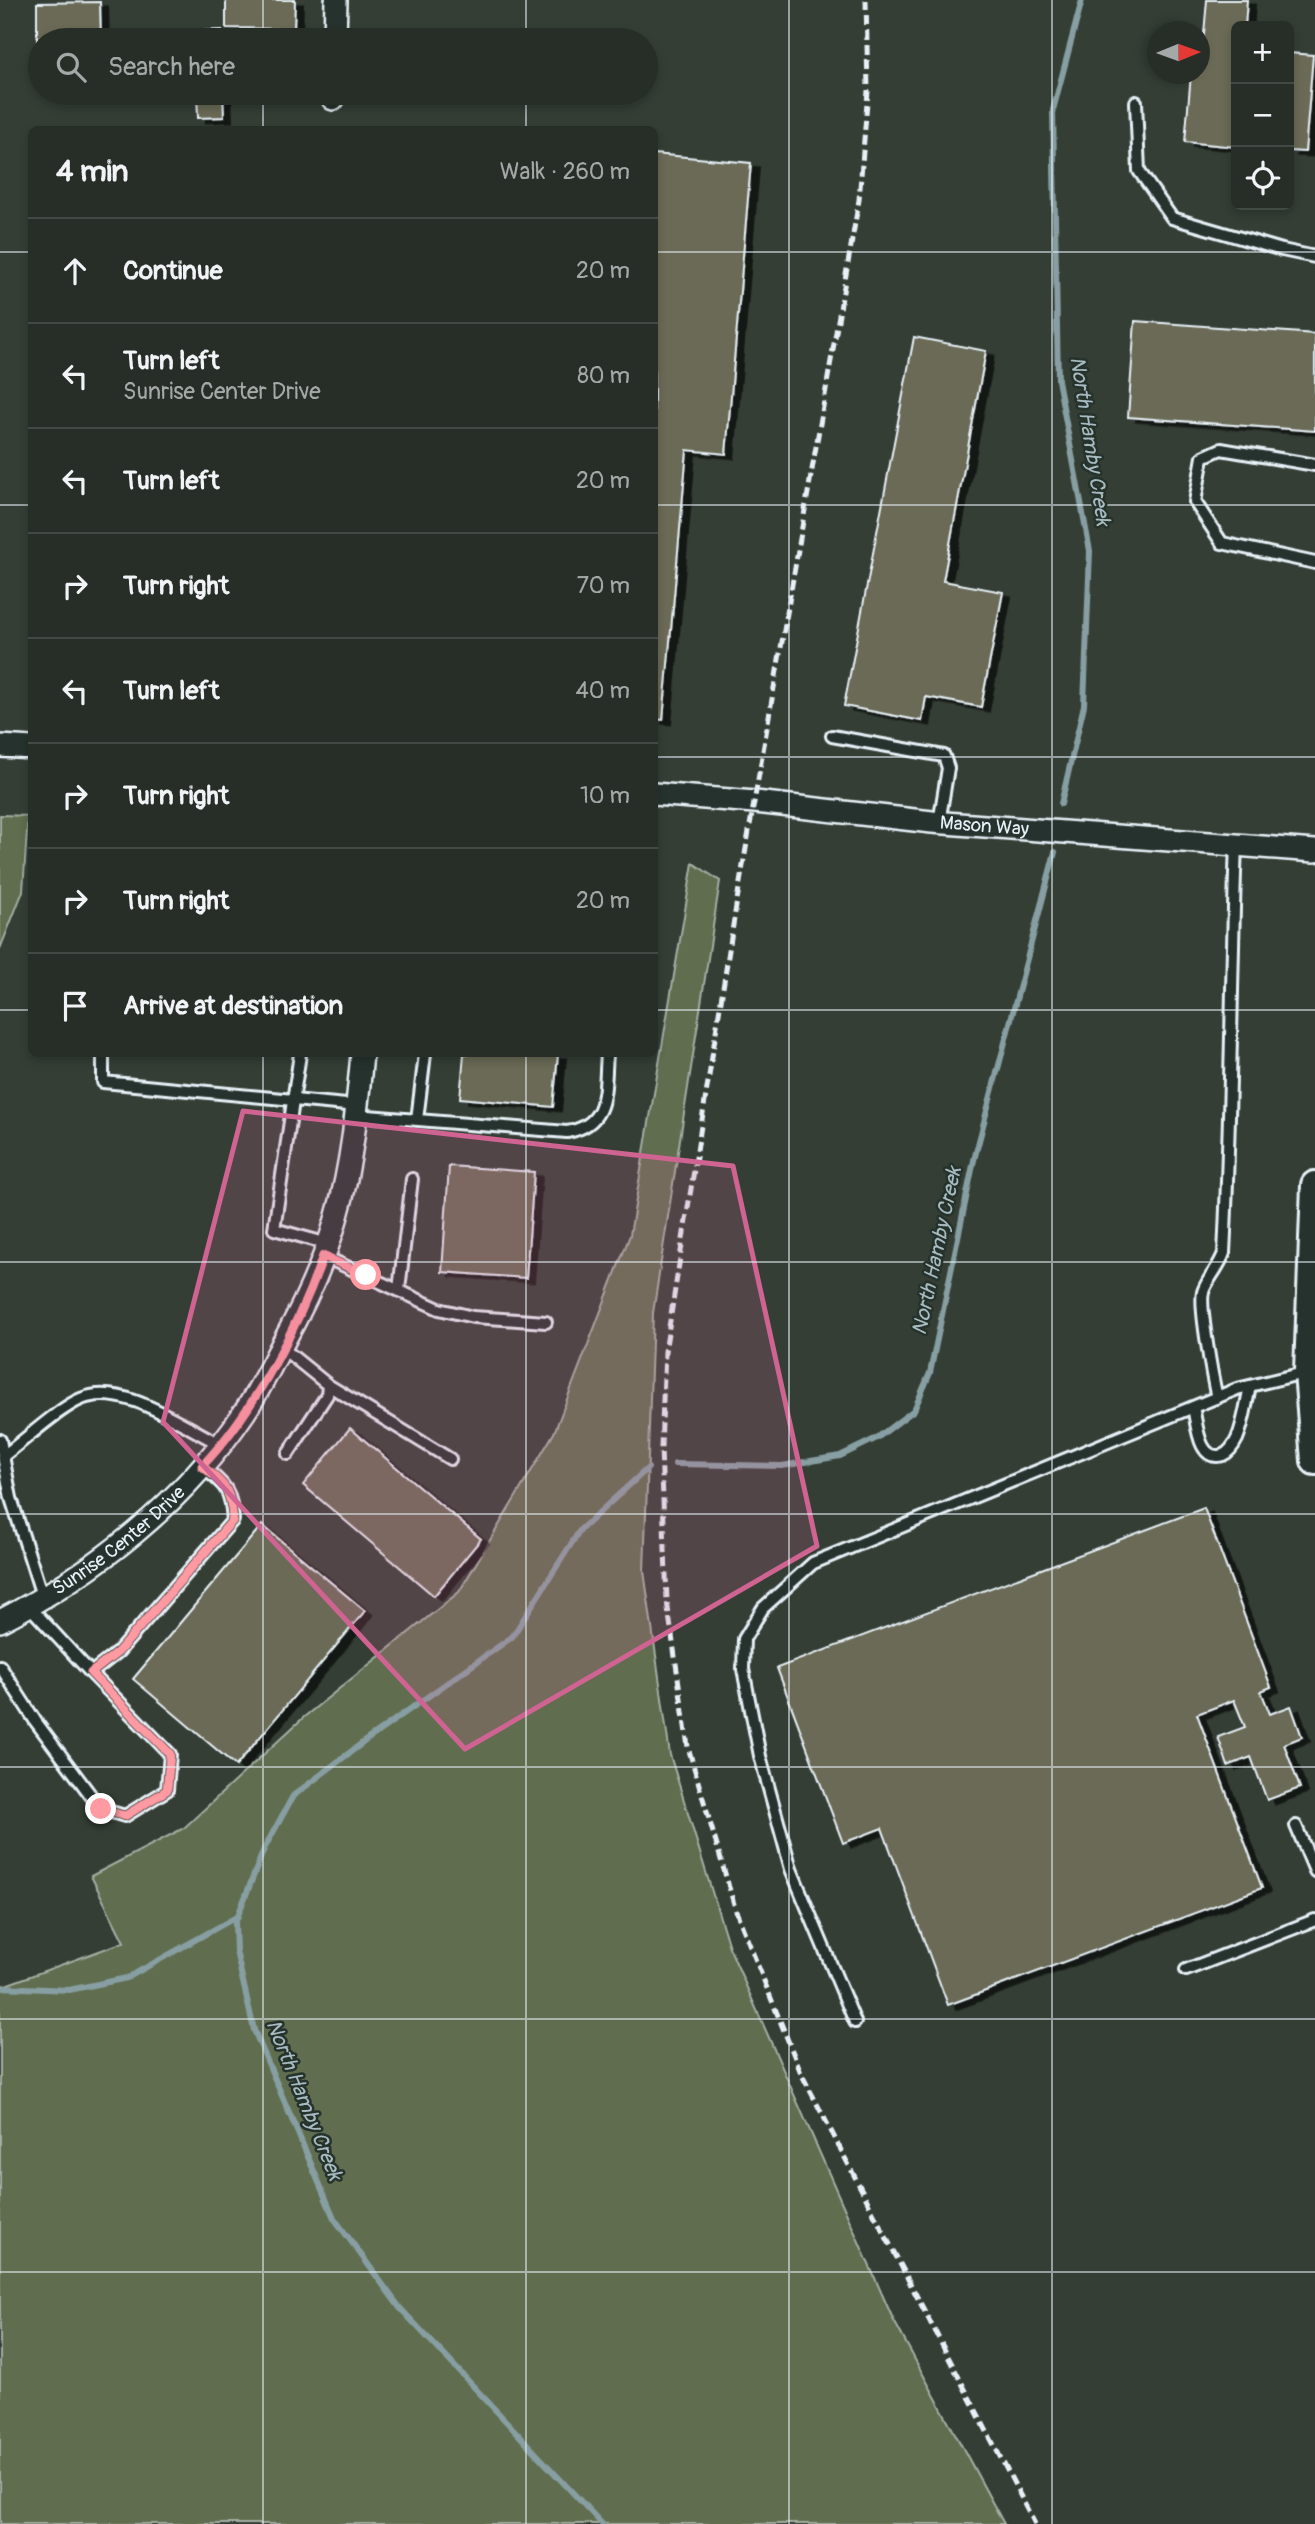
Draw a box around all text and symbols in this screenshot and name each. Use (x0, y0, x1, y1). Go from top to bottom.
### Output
north arrow (1147, 21, 1210, 84)
map controls (1231, 21, 1294, 210)
button: + (1231, 21, 1294, 84)
search box (28, 28, 658, 105)
icon: search (52, 48, 90, 86)
text: Search here (108, 51, 235, 83)
button: − (1231, 84, 1294, 147)
button: locate (1231, 147, 1294, 210)
text: 4 min (56, 153, 129, 190)
text: Walk · 260 m (500, 157, 630, 186)
icon: ahead (56, 252, 94, 290)
text: Continue (123, 255, 223, 287)
text: 20 m (576, 256, 630, 285)
text: Turn left (123, 345, 219, 377)
water label: North Hamby Creek (1063, 354, 1117, 530)
icon: left (56, 357, 94, 395)
text: 80 m (577, 361, 630, 390)
text: Sunrise Center Drive (123, 377, 321, 406)
icon: left (56, 462, 94, 500)
text: Turn left (123, 465, 219, 497)
text: 20 m (576, 466, 630, 495)
icon: right (56, 567, 94, 605)
text: Turn right (123, 570, 229, 602)
text: 70 m (577, 571, 630, 600)
icon: left (56, 672, 94, 710)
text: Turn left (123, 675, 219, 707)
text: 40 m (576, 676, 630, 705)
icon: right (56, 777, 94, 815)
text: Turn right (123, 780, 229, 812)
text: 10 m (580, 781, 630, 810)
street label: Mason Way (939, 811, 1030, 841)
icon: right (56, 882, 94, 920)
text: Turn right (123, 885, 229, 917)
text: 20 m (576, 886, 630, 915)
icon: arrive (56, 987, 94, 1025)
text: Arrive at destination (123, 990, 343, 1022)
water label: North Hamby Creek (906, 1162, 968, 1337)
route start (350, 1259, 381, 1290)
street label: Sunrise Center Drive (48, 1480, 191, 1601)
route end (85, 1793, 116, 1824)
water label: North Hamby Creek (259, 2016, 349, 2186)

